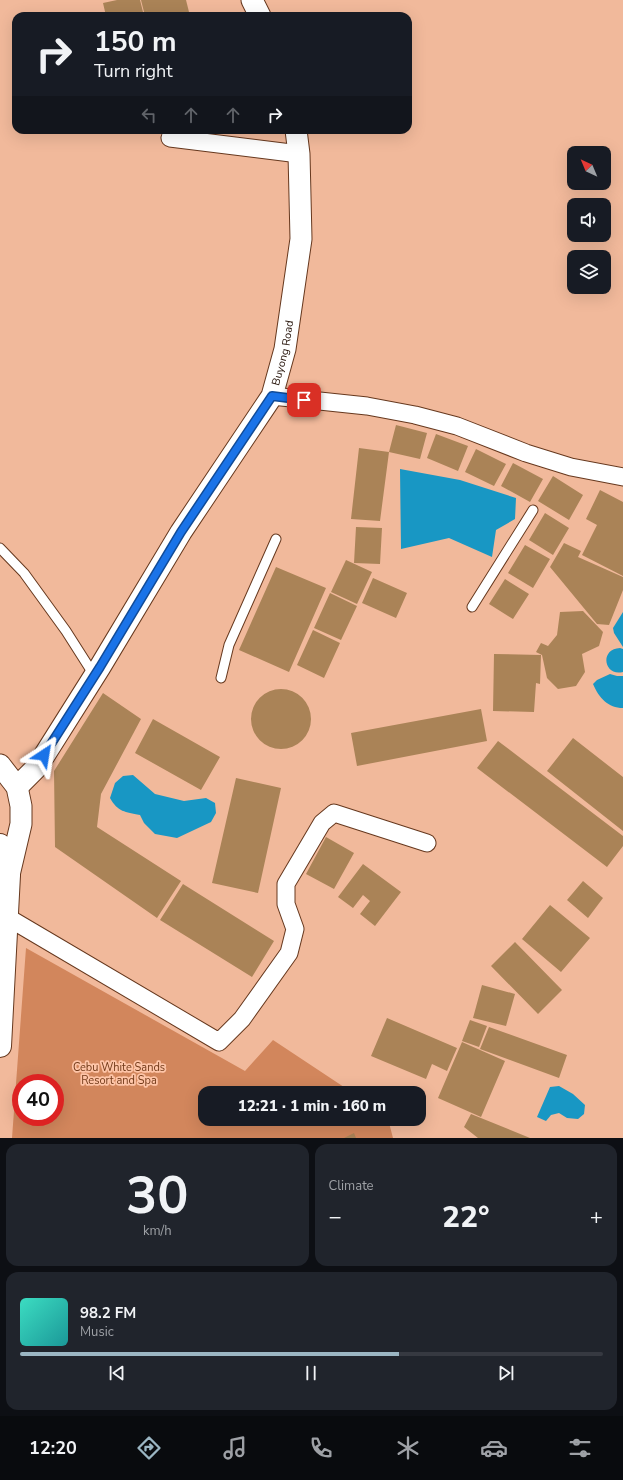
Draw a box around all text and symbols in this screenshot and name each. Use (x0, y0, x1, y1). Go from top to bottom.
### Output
text: 150 m (94, 23, 177, 61)
icon: right (28, 28, 80, 80)
text: Turn right (94, 59, 173, 83)
icon: left (138, 104, 160, 126)
icon: ahead (180, 104, 202, 126)
icon: ahead (222, 104, 244, 126)
icon: right (264, 104, 286, 126)
north arrow (567, 146, 611, 190)
map controls (567, 146, 611, 294)
button: sound (567, 198, 611, 242)
button: layers (567, 250, 611, 294)
street label: Buyong Road (268, 319, 297, 387)
pin (287, 383, 321, 417)
icon: arrive (293, 389, 315, 411)
position arrow (23, 734, 65, 776)
park label: Cebu White Sands Resort and Spa (73, 1060, 165, 1088)
speed limit sign: 40 (12, 1074, 64, 1126)
text: 12:21 · 1 min · 160 m (238, 1096, 386, 1116)
text: 30 (126, 1160, 188, 1231)
text: Climate (329, 1177, 374, 1195)
text: 22° (442, 1197, 490, 1238)
text: − (329, 1202, 342, 1232)
text: + (590, 1202, 603, 1232)
text: km/h (143, 1222, 172, 1240)
text: 98.2 FM (80, 1303, 136, 1323)
text: Music (80, 1323, 114, 1341)
icon: previous (106, 1362, 128, 1384)
icon: pause (300, 1362, 322, 1384)
icon: next (495, 1362, 517, 1384)
icon: directions (135, 1434, 163, 1462)
icon: music (221, 1434, 249, 1462)
icon: phone (307, 1434, 335, 1462)
icon: climate (394, 1434, 422, 1462)
icon: car (480, 1434, 508, 1462)
icon: filters (566, 1434, 594, 1462)
text: 12:20 (29, 1436, 77, 1460)

